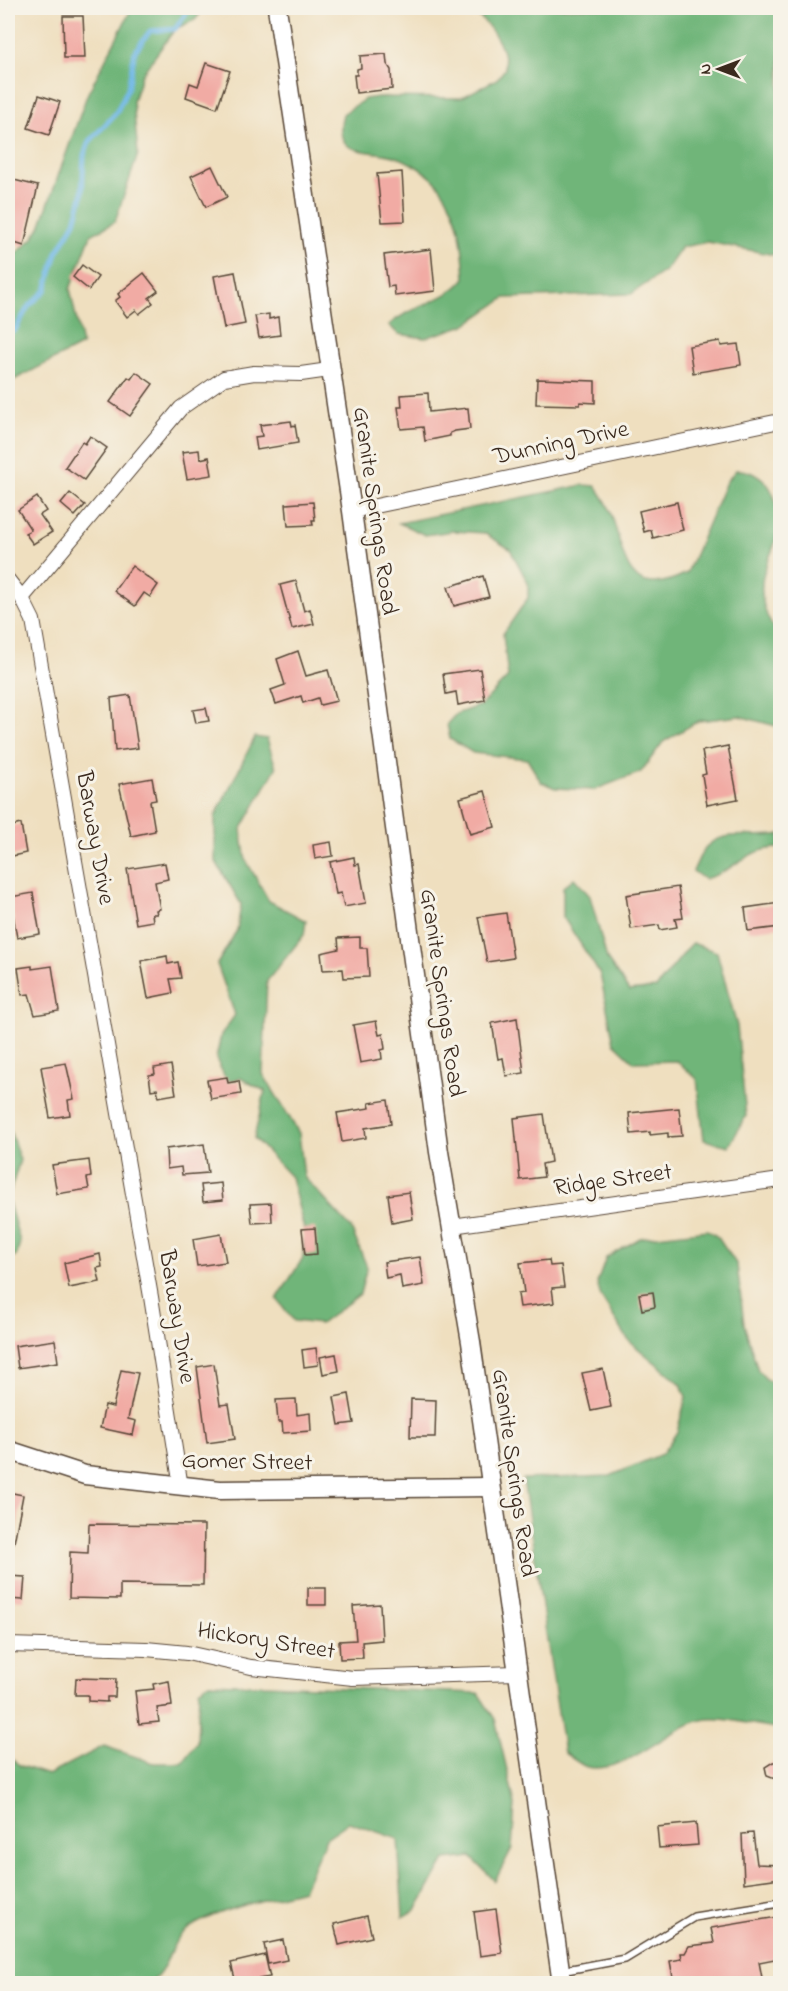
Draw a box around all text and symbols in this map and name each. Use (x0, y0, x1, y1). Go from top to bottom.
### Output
north arrow (689, 39, 749, 99)
text: N (694, 63, 718, 74)
street label: Granite Springs Road (342, 405, 406, 618)
street label: Dunning Drive (489, 412, 632, 476)
street label: Barway Drive (64, 768, 123, 908)
street label: Granite Springs Road (409, 887, 473, 1100)
street label: Ridge Street (552, 1155, 674, 1207)
street label: Barway Drive (147, 1247, 204, 1387)
street label: Granite Springs Road (481, 1367, 545, 1580)
street label: Gomer Street (181, 1444, 313, 1482)
street label: Hickory Street (194, 1614, 337, 1671)

